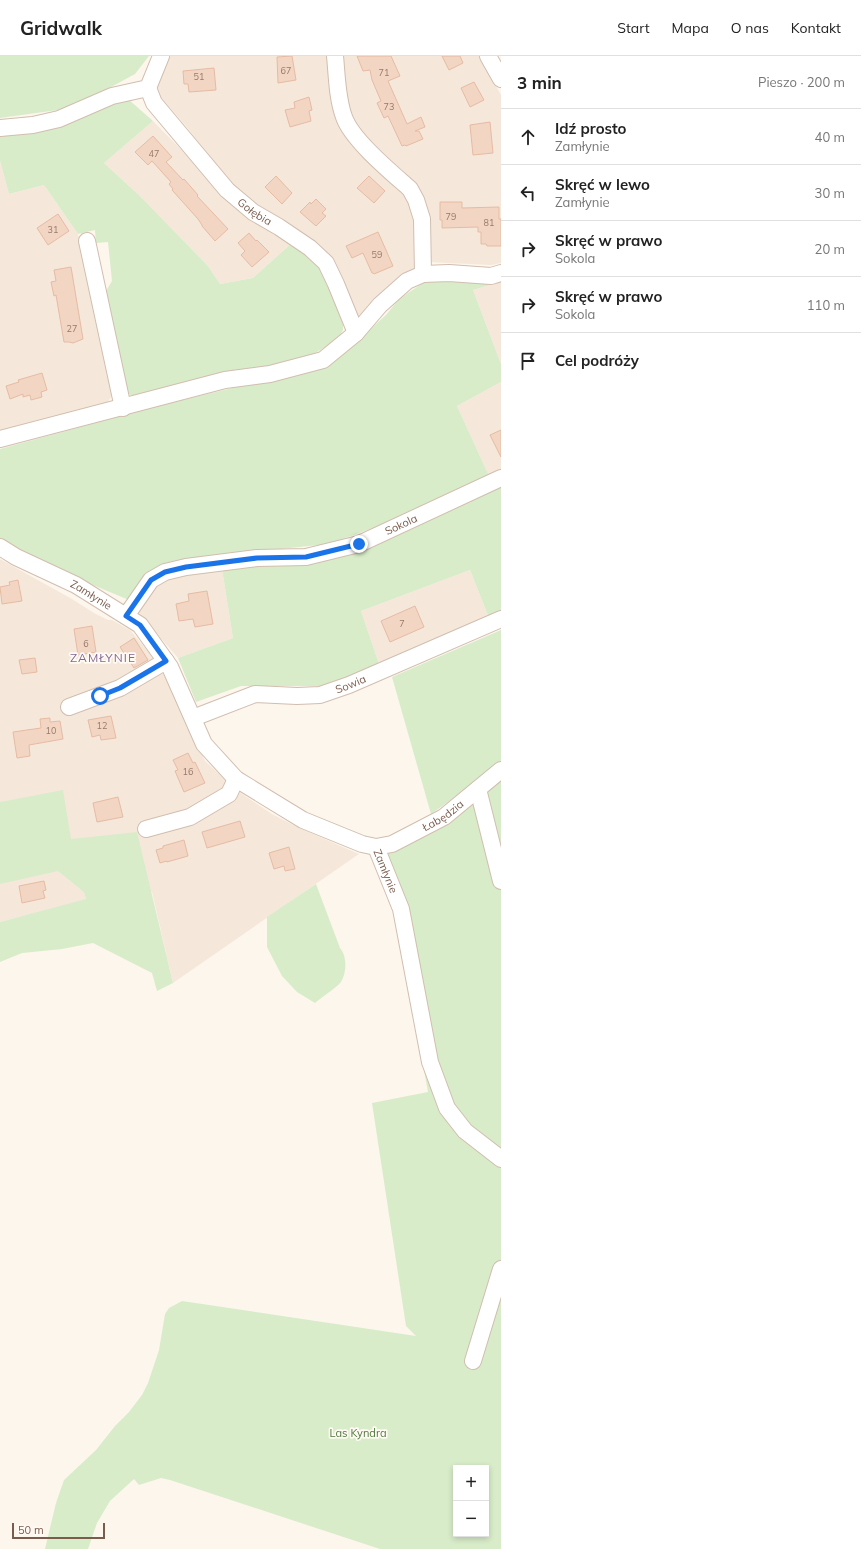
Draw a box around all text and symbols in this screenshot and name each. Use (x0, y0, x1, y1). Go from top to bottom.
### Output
text: Gridwalk (20, 16, 102, 40)
text: Start (617, 19, 650, 37)
text: Mapa (672, 19, 709, 37)
text: O nas (731, 19, 769, 37)
text: Kontakt (791, 19, 841, 37)
house number: 67 (281, 65, 291, 76)
house number: 71 (379, 67, 389, 78)
house number: 51 (194, 71, 204, 82)
text: 3 min (517, 72, 562, 93)
text: Pieszo · 200 m (758, 74, 845, 90)
house number: 73 (384, 101, 394, 112)
text: Idź prosto (555, 119, 626, 138)
icon: ahead (517, 126, 539, 148)
text: 40 m (815, 129, 845, 145)
text: Zamłynie (555, 138, 610, 154)
house number: 47 (149, 148, 159, 159)
text: Skręć w lewo (555, 175, 650, 194)
icon: left (517, 182, 539, 204)
text: 30 m (815, 185, 845, 201)
text: Zamłynie (555, 194, 610, 210)
street label: Gołębia (235, 195, 274, 228)
house number: 79 (446, 211, 456, 222)
house number: 81 (484, 217, 494, 228)
house number: 31 (48, 224, 58, 235)
text: Skręć w prawo (555, 231, 662, 250)
icon: right (517, 238, 539, 260)
text: 20 m (815, 241, 845, 257)
house number: 59 (372, 249, 382, 260)
text: Sokola (555, 250, 595, 266)
text: Skręć w prawo (555, 287, 662, 306)
icon: right (517, 294, 539, 316)
text: 110 m (807, 297, 845, 313)
text: Sokola (555, 306, 595, 322)
house number: 27 (67, 323, 77, 334)
icon: arrive (517, 350, 539, 372)
text: Cel podróży (555, 351, 639, 370)
street label: Sokola (383, 511, 419, 538)
route end (350, 535, 368, 553)
street label: Zamłynie (68, 576, 115, 613)
house number: 7 (399, 618, 405, 629)
house number: 6 (83, 638, 89, 649)
district label: ZAMŁYNIE (70, 650, 136, 665)
street label: Sowia (333, 672, 368, 696)
route start (91, 687, 109, 705)
house number: 12 (97, 720, 107, 731)
house number: 10 (46, 725, 56, 736)
house number: 16 (183, 766, 193, 777)
street label: Łabędzia (419, 797, 466, 835)
street label: Zamłynie (371, 847, 401, 895)
park label: Las Kyndra (329, 1426, 387, 1440)
map controls (453, 1465, 489, 1537)
button: + (453, 1465, 489, 1501)
button: − (453, 1501, 489, 1537)
scale bar (12, 1521, 105, 1540)
text: 50 m (18, 1523, 44, 1537)

